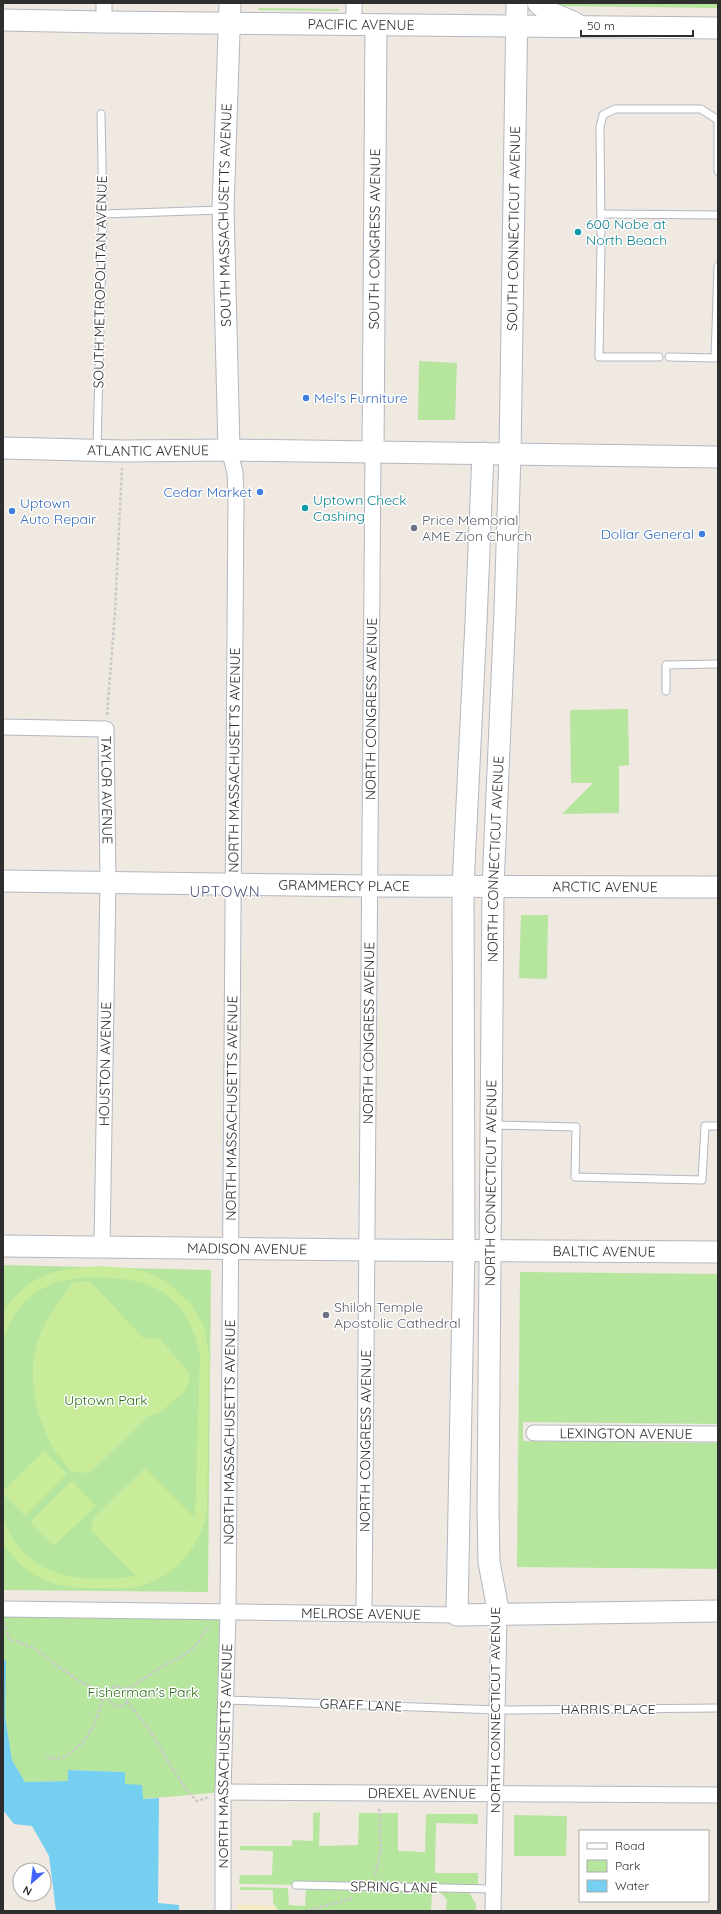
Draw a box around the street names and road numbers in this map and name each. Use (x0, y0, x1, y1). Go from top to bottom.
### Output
street label: PACIFIC AVENUE (307, 15, 415, 34)
street label: SOUTH MASSACHUSETTS AVENUE (214, 103, 236, 327)
street label: SOUTH CONNECTICUT AVENUE (503, 126, 524, 331)
street label: SOUTH CONGRESS AVENUE (365, 148, 384, 330)
street label: SOUTH METROPOLITAN AVENUE (89, 175, 111, 389)
street label: ATLANTIC AVENUE (87, 441, 209, 460)
street label: NORTH CONGRESS AVENUE (361, 618, 381, 800)
street label: NORTH MASSACHUSETTS AVENUE (224, 647, 244, 873)
street label: TAYLOR AVENUE (97, 736, 117, 844)
street label: NORTH CONNECTICUT AVENUE (483, 755, 508, 962)
street label: GRAMMERCY PLACE (278, 876, 410, 895)
street label: ARCTIC AVENUE (552, 878, 658, 896)
street label: NORTH CONGRESS AVENUE (359, 942, 378, 1124)
street label: NORTH MASSACHUSETTS AVENUE (222, 995, 241, 1221)
street label: HOUSTON AVENUE (95, 1002, 115, 1126)
street label: NORTH CONNECTICUT AVENUE (481, 1080, 500, 1286)
street label: MADISON AVENUE (187, 1239, 307, 1258)
street label: BALTIC AVENUE (552, 1242, 656, 1261)
street label: NORTH MASSACHUSETTS AVENUE (219, 1319, 239, 1545)
street label: NORTH CONGRESS AVENUE (356, 1350, 375, 1532)
street label: LEXINGTON AVENUE (559, 1424, 693, 1443)
street label: MELROSE AVENUE (301, 1604, 421, 1624)
street label: NORTH CONNECTICUT AVENUE (486, 1607, 504, 1813)
street label: NORTH MASSACHUSETTS AVENUE (214, 1643, 236, 1869)
street label: GRAFF LANE (319, 1695, 403, 1715)
street label: HARRIS PLACE (561, 1700, 656, 1718)
street label: DREXEL AVENUE (368, 1784, 476, 1803)
street label: SPRING LANE (350, 1877, 438, 1897)

